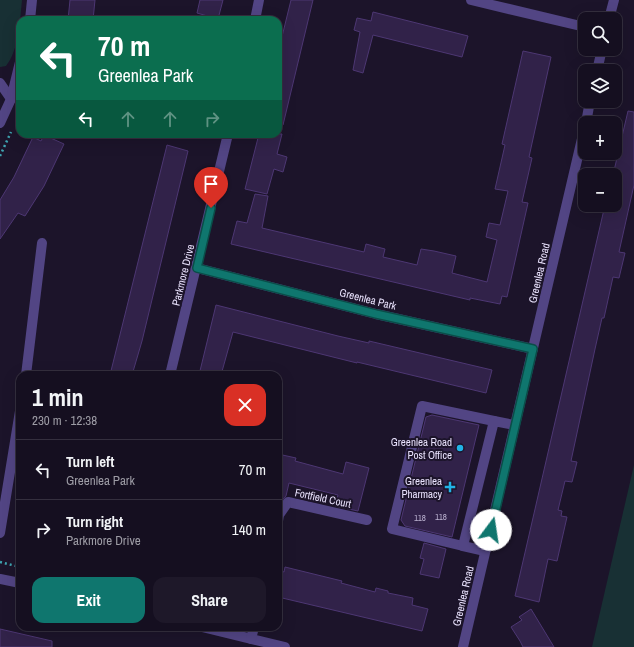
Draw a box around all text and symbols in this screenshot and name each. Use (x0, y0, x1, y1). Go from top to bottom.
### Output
map controls (578, 12, 622, 212)
button: search (578, 12, 622, 56)
text: 70 m (98, 27, 150, 65)
icon: left (32, 32, 84, 84)
text: Greenlea Park (98, 63, 193, 88)
button: layers (578, 64, 622, 108)
icon: left (75, 108, 97, 130)
icon: ahead (117, 108, 139, 130)
icon: ahead (159, 108, 181, 130)
icon: right (201, 108, 223, 130)
button: + (578, 116, 622, 160)
pin (194, 167, 228, 208)
button: − (578, 168, 622, 212)
icon: arrive (200, 173, 222, 195)
street label: Greenlea Road (525, 242, 553, 304)
street label: Parkmore Drive (169, 243, 197, 307)
street label: Greenlea Park (338, 285, 398, 313)
text: 1 min (32, 381, 83, 413)
button: close (224, 384, 266, 426)
text: 230 m · 12:38 (32, 412, 97, 429)
place label: Greenlea Road Post Office (391, 435, 452, 462)
marker: Greenlea Road Post Office (455, 443, 465, 453)
text: Turn left (66, 451, 114, 472)
icon: left (32, 459, 54, 481)
text: 70 m (239, 459, 266, 480)
text: Greenlea Park (66, 472, 135, 489)
place label: Greenlea Pharmacy (401, 474, 442, 501)
marker: Greenlea Pharmacy (445, 482, 455, 492)
street label: Fortfield Court (294, 485, 353, 511)
position arrow (470, 509, 512, 551)
text: Turn right (66, 511, 123, 532)
house number: 118 (435, 511, 447, 523)
house number: 118 (414, 512, 426, 524)
icon: right (32, 519, 54, 541)
text: 140 m (232, 519, 266, 540)
text: Parkmore Drive (66, 532, 141, 549)
street label: Greenlea Road (449, 565, 477, 627)
button: Exit (32, 577, 145, 623)
button: Share (153, 577, 266, 623)

